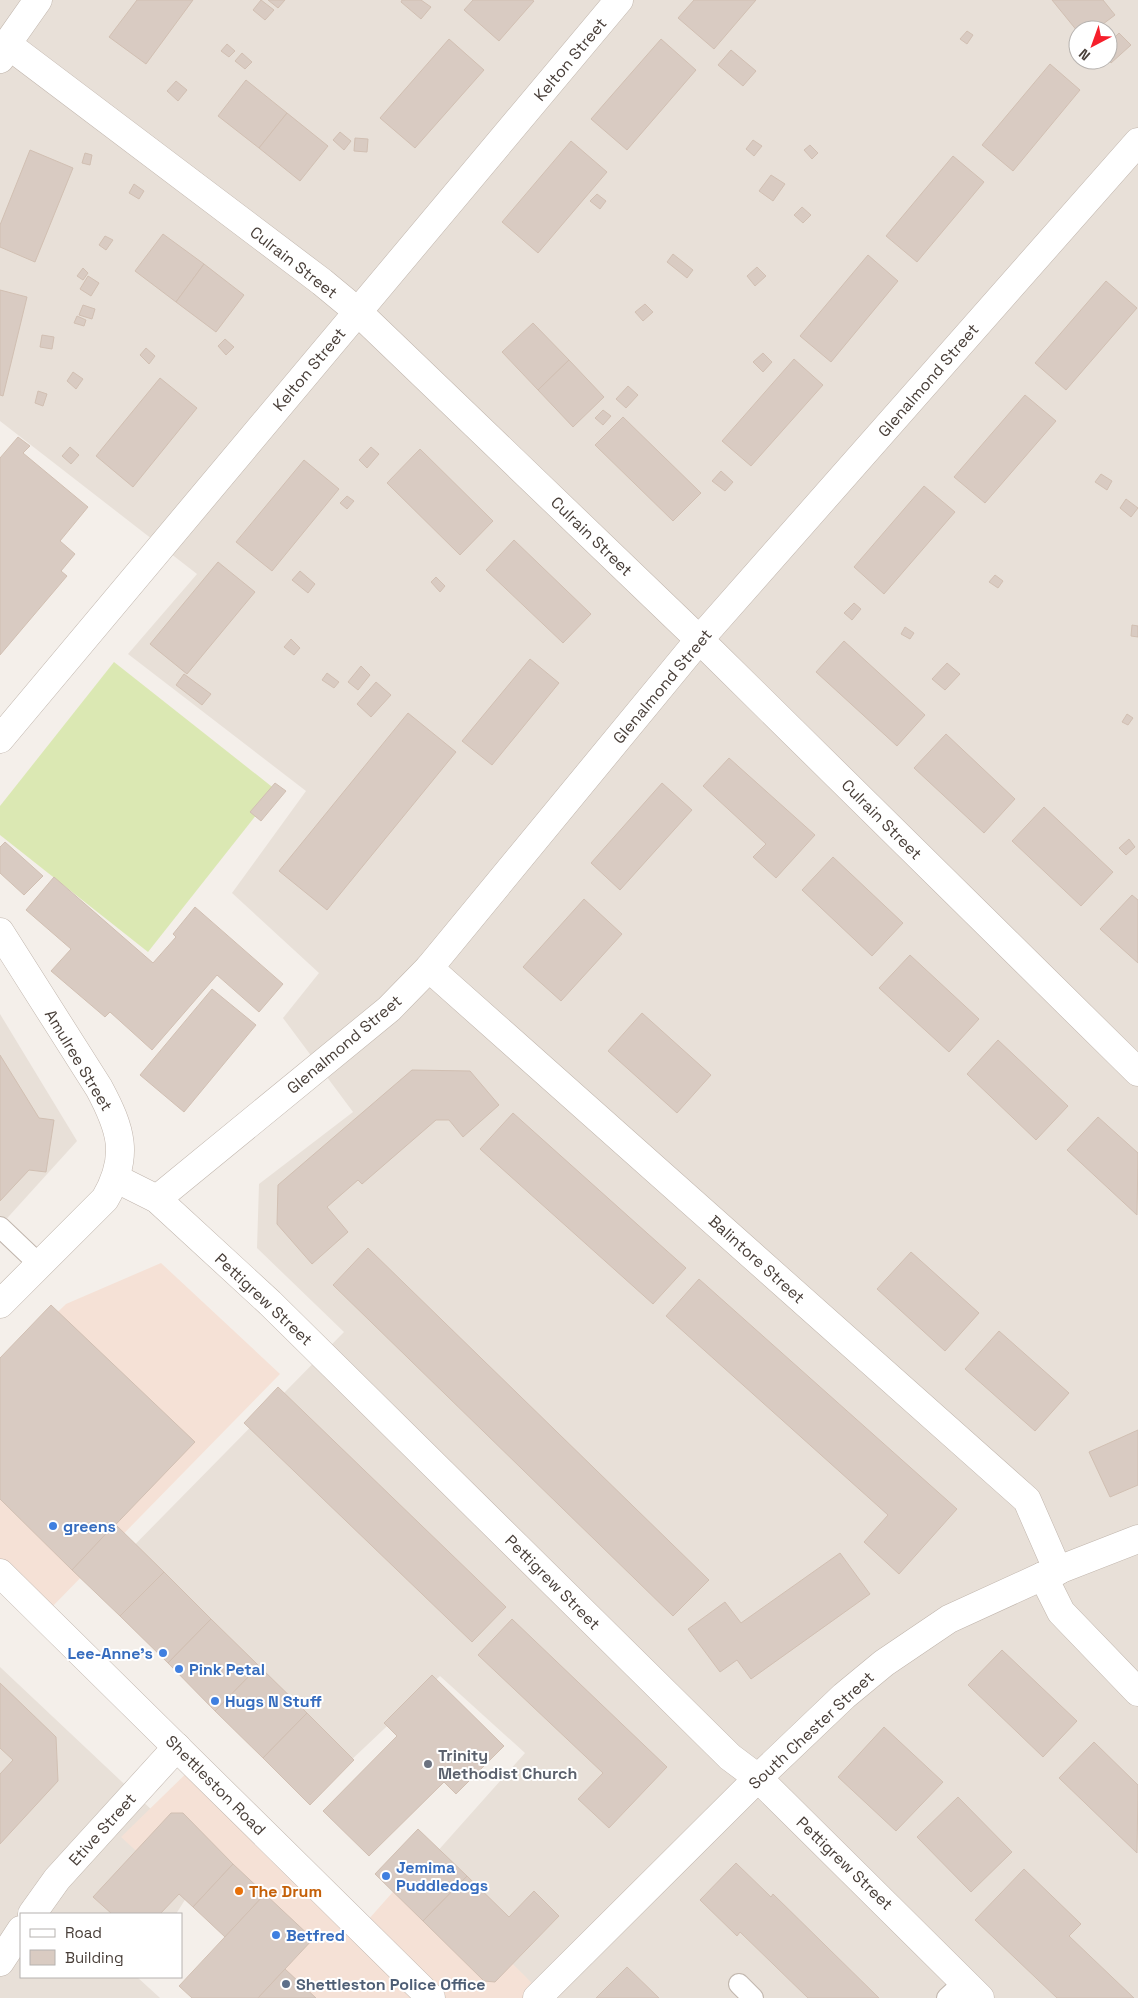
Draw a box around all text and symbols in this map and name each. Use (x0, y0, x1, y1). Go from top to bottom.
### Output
street label: Kelton Street (529, 13, 611, 105)
north arrow (1068, 20, 1118, 70)
text: N (1075, 45, 1094, 65)
street label: Culrain Street (246, 222, 342, 303)
street label: Glenalmond Street (873, 319, 983, 441)
street label: Kelton Street (268, 323, 350, 415)
street label: Culrain Street (546, 492, 637, 581)
street label: Glenalmond Street (608, 625, 717, 748)
street label: Culrain Street (837, 775, 926, 864)
street label: Glenalmond Street (283, 990, 406, 1099)
street label: Amulree Street (40, 1006, 117, 1115)
street label: Balintore Street (704, 1211, 809, 1308)
street label: Pettigrew Street (210, 1249, 317, 1350)
place label: greens (63, 1516, 116, 1537)
marker: greens (47, 1520, 59, 1532)
street label: Pettigrew Street (501, 1530, 605, 1634)
place label: Lee-Anne's (67, 1643, 153, 1664)
marker: Lee-Anne's (157, 1647, 169, 1659)
place label: Pink Petal (189, 1659, 265, 1680)
marker: Pink Petal (173, 1663, 185, 1675)
street label: South Chester Street (744, 1667, 879, 1794)
place label: Hugs N Stuff (225, 1691, 322, 1712)
marker: Hugs N Stuff (209, 1695, 221, 1707)
street label: Shettleston Road (161, 1731, 270, 1840)
place label: Trinity Methodist Church (438, 1745, 577, 1784)
marker: Trinity Methodist Church (422, 1758, 434, 1770)
street label: Etive Street (64, 1788, 141, 1870)
street label: Pettigrew Street (792, 1812, 897, 1915)
place label: Jemima Puddledogs (396, 1857, 488, 1896)
marker: Jemima Puddledogs (380, 1870, 392, 1882)
place label: The Drum (249, 1881, 322, 1902)
marker: The Drum (233, 1885, 245, 1897)
legend (20, 1913, 182, 1978)
text: Road (65, 1923, 102, 1942)
place label: Betfred (286, 1925, 345, 1946)
marker: Betfred (270, 1929, 282, 1941)
text: Building (65, 1948, 124, 1967)
place label: Shettleston Police Office (296, 1974, 486, 1995)
marker: Shettleston Police Office (280, 1978, 292, 1990)

